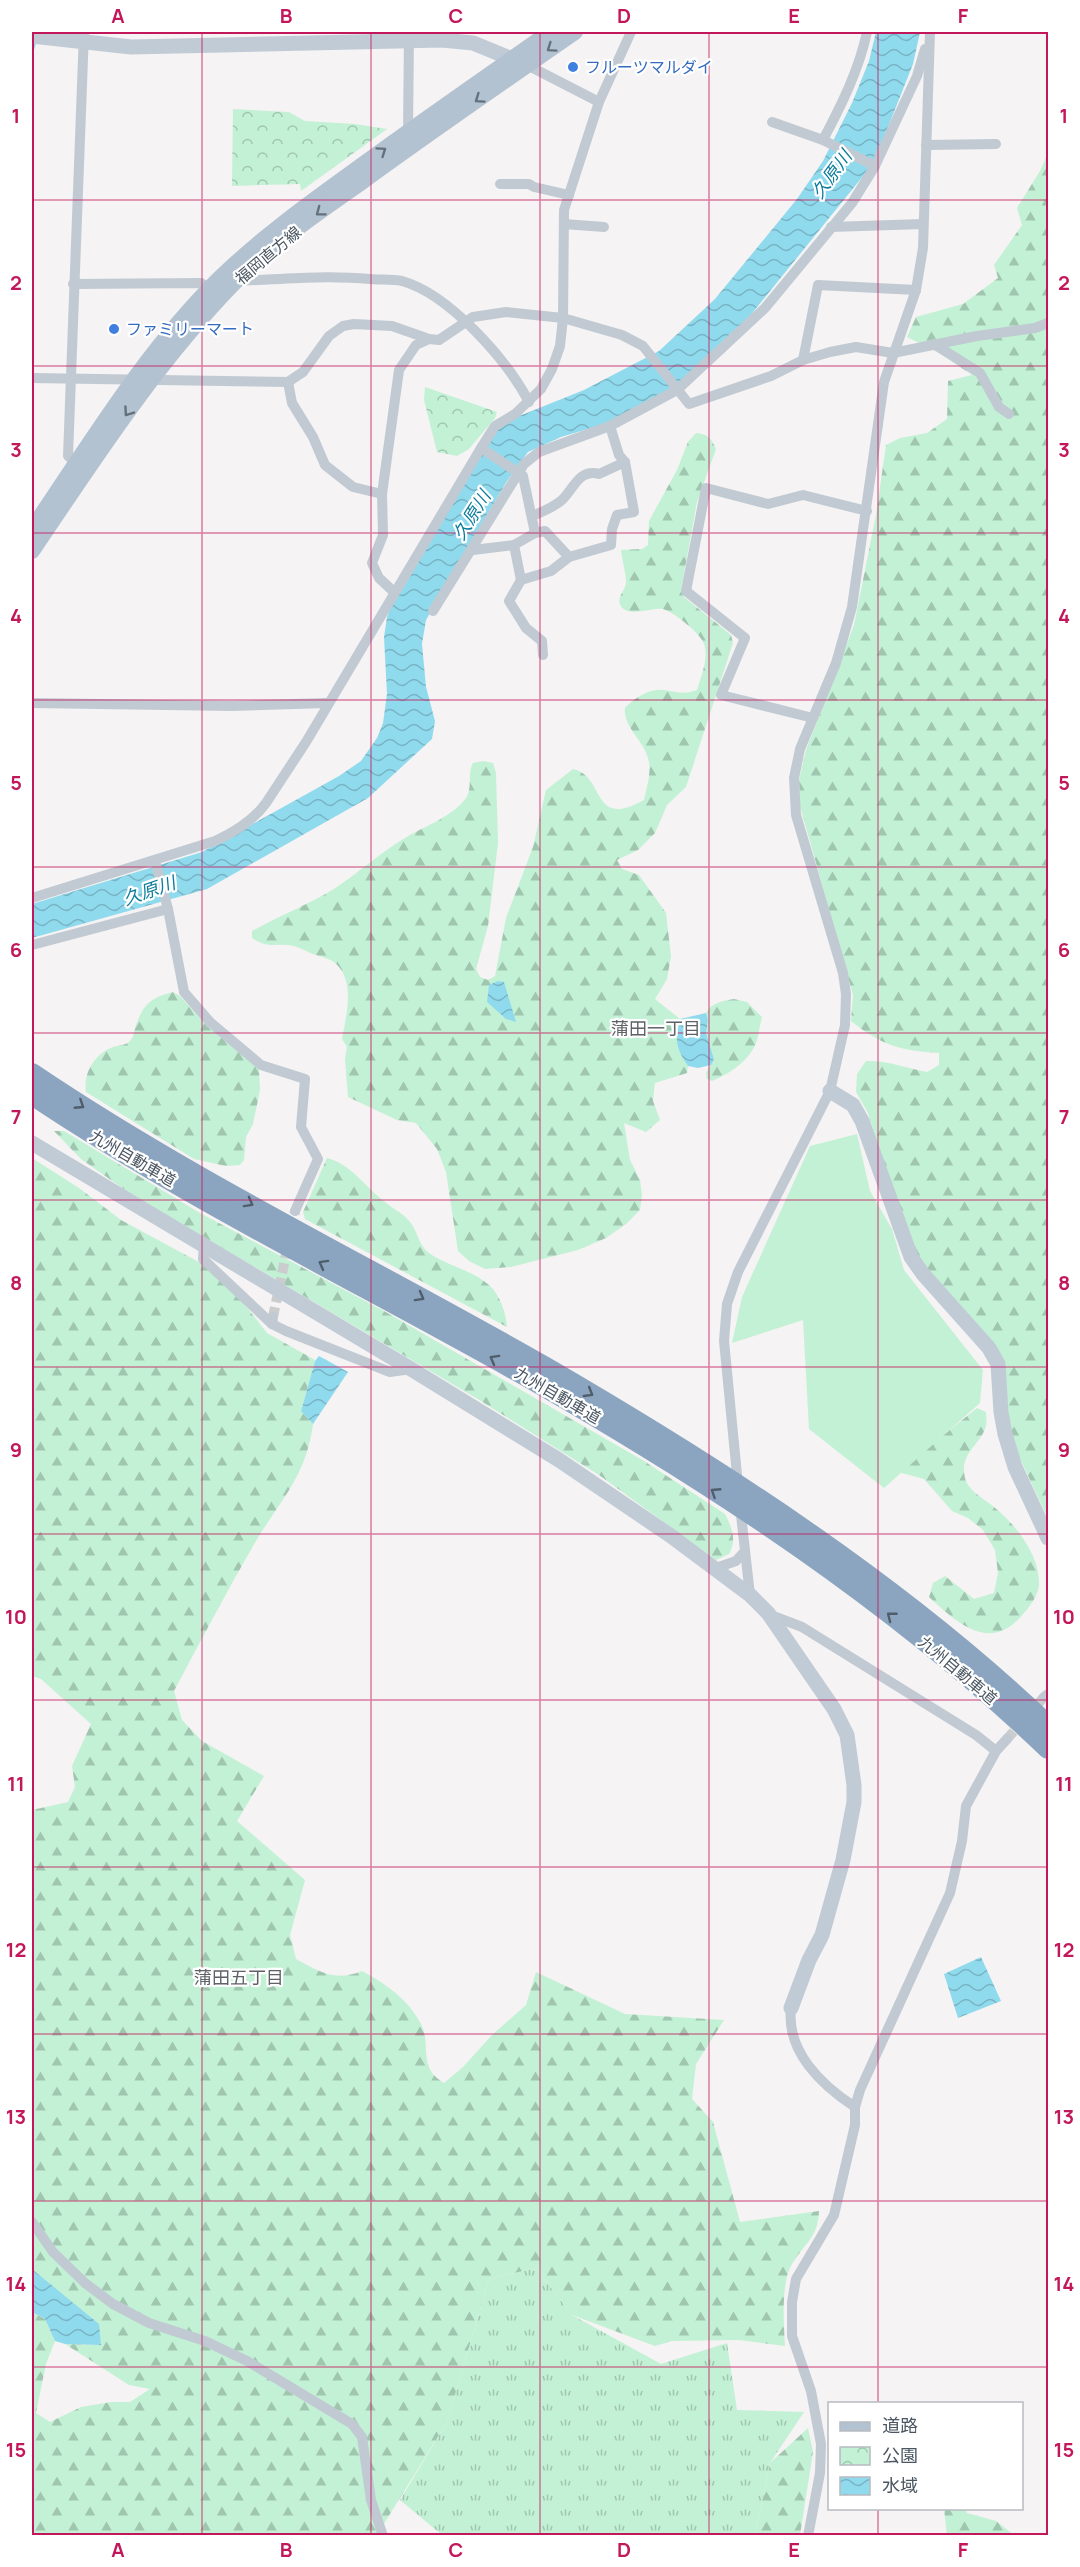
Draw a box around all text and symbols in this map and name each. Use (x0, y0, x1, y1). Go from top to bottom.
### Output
text: A (111, 2, 125, 29)
text: B (280, 2, 293, 29)
text: C (449, 2, 463, 29)
text: D (617, 2, 631, 29)
text: E (788, 2, 800, 29)
text: F (958, 2, 969, 29)
one-way arrow (546, 41, 557, 52)
place label: フルーツマルダイ (585, 56, 713, 78)
marker: フルーツマルダイ (566, 60, 580, 74)
one-way arrow (475, 92, 486, 103)
text: 1 (12, 102, 20, 129)
text: 1 (1060, 102, 1068, 129)
water label: 久原川 (805, 143, 858, 203)
one-way arrow (375, 147, 386, 158)
one-way arrow (316, 205, 327, 216)
street label: 福岡直方線 (230, 221, 306, 289)
text: 2 (10, 269, 22, 296)
text: 2 (1058, 269, 1070, 296)
place label: ファミリーマート (126, 318, 254, 340)
marker: ファミリーマート (107, 322, 121, 336)
one-way arrow (124, 405, 135, 416)
text: 3 (10, 436, 22, 463)
text: 3 (1058, 436, 1070, 463)
water label: 久原川 (447, 484, 497, 544)
text: 4 (10, 602, 22, 629)
text: 4 (1058, 602, 1070, 629)
text: 5 (10, 769, 22, 796)
text: 5 (1058, 769, 1070, 796)
water label: 久原川 (120, 869, 180, 910)
text: 6 (10, 936, 22, 963)
text: 6 (1058, 936, 1070, 963)
district label: 蒲田一丁目 (611, 1016, 701, 1040)
one-way arrow (74, 1098, 85, 1109)
text: 7 (11, 1103, 21, 1130)
text: 7 (1059, 1103, 1069, 1130)
street label: 九州自動車道 (86, 1124, 180, 1192)
one-way arrow (243, 1196, 253, 1207)
one-way arrow (319, 1260, 330, 1271)
text: 8 (10, 1269, 22, 1296)
text: 8 (1058, 1269, 1070, 1296)
one-way arrow (414, 1290, 424, 1301)
one-way arrow (490, 1355, 500, 1366)
street label: 九州自動車道 (511, 1361, 605, 1429)
one-way arrow (583, 1386, 593, 1398)
text: 9 (10, 1436, 22, 1463)
text: 9 (1058, 1436, 1070, 1463)
one-way arrow (711, 1487, 721, 1499)
text: 10 (5, 1603, 27, 1630)
text: 10 (1053, 1603, 1075, 1630)
one-way arrow (887, 1613, 898, 1624)
street label: 九州自動車道 (914, 1631, 1002, 1709)
text: 11 (7, 1770, 25, 1797)
text: 11 (1055, 1770, 1073, 1797)
text: 12 (6, 1936, 26, 1963)
text: 12 (1054, 1936, 1074, 1963)
district label: 蒲田五丁目 (194, 1965, 284, 1989)
text: 13 (6, 2103, 26, 2130)
text: 13 (1054, 2103, 1074, 2130)
text: 14 (6, 2270, 26, 2297)
text: 14 (1054, 2270, 1074, 2297)
legend (828, 2402, 1023, 2510)
text: 道路 (882, 2413, 918, 2437)
text: 15 (6, 2436, 26, 2463)
text: 15 (1054, 2436, 1074, 2463)
text: 公園 (882, 2443, 918, 2467)
text: 水域 (882, 2473, 918, 2497)
text: A (111, 2536, 125, 2563)
text: B (280, 2536, 293, 2563)
text: C (449, 2536, 463, 2563)
text: D (617, 2536, 631, 2563)
text: E (788, 2536, 800, 2563)
text: F (958, 2536, 969, 2563)

